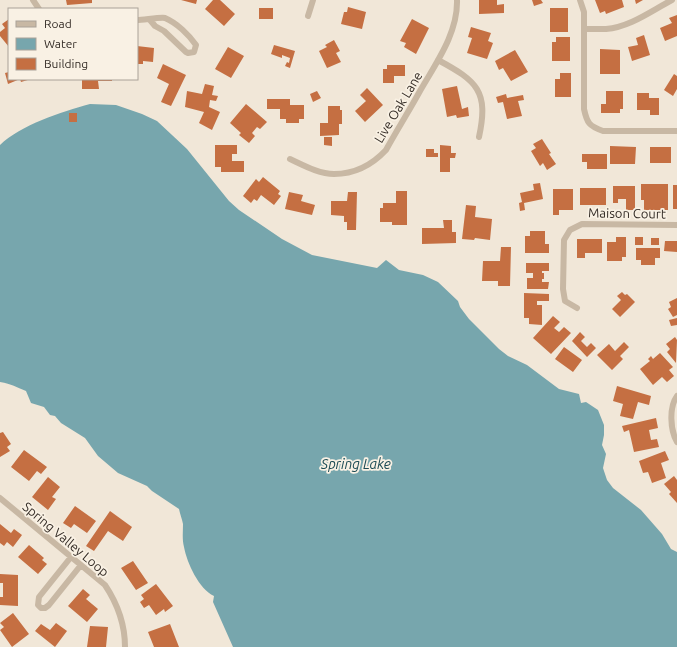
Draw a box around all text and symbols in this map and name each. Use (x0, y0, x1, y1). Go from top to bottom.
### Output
legend (8, 8, 138, 80)
text: Road (44, 17, 72, 30)
text: Water (44, 37, 77, 50)
text: Building (44, 57, 88, 70)
street label: Live Oak Lane (371, 69, 425, 145)
street label: Maison Court (588, 205, 666, 221)
water label: Spring Lake (320, 456, 391, 472)
street label: Spring Valley Loop (20, 499, 112, 579)

